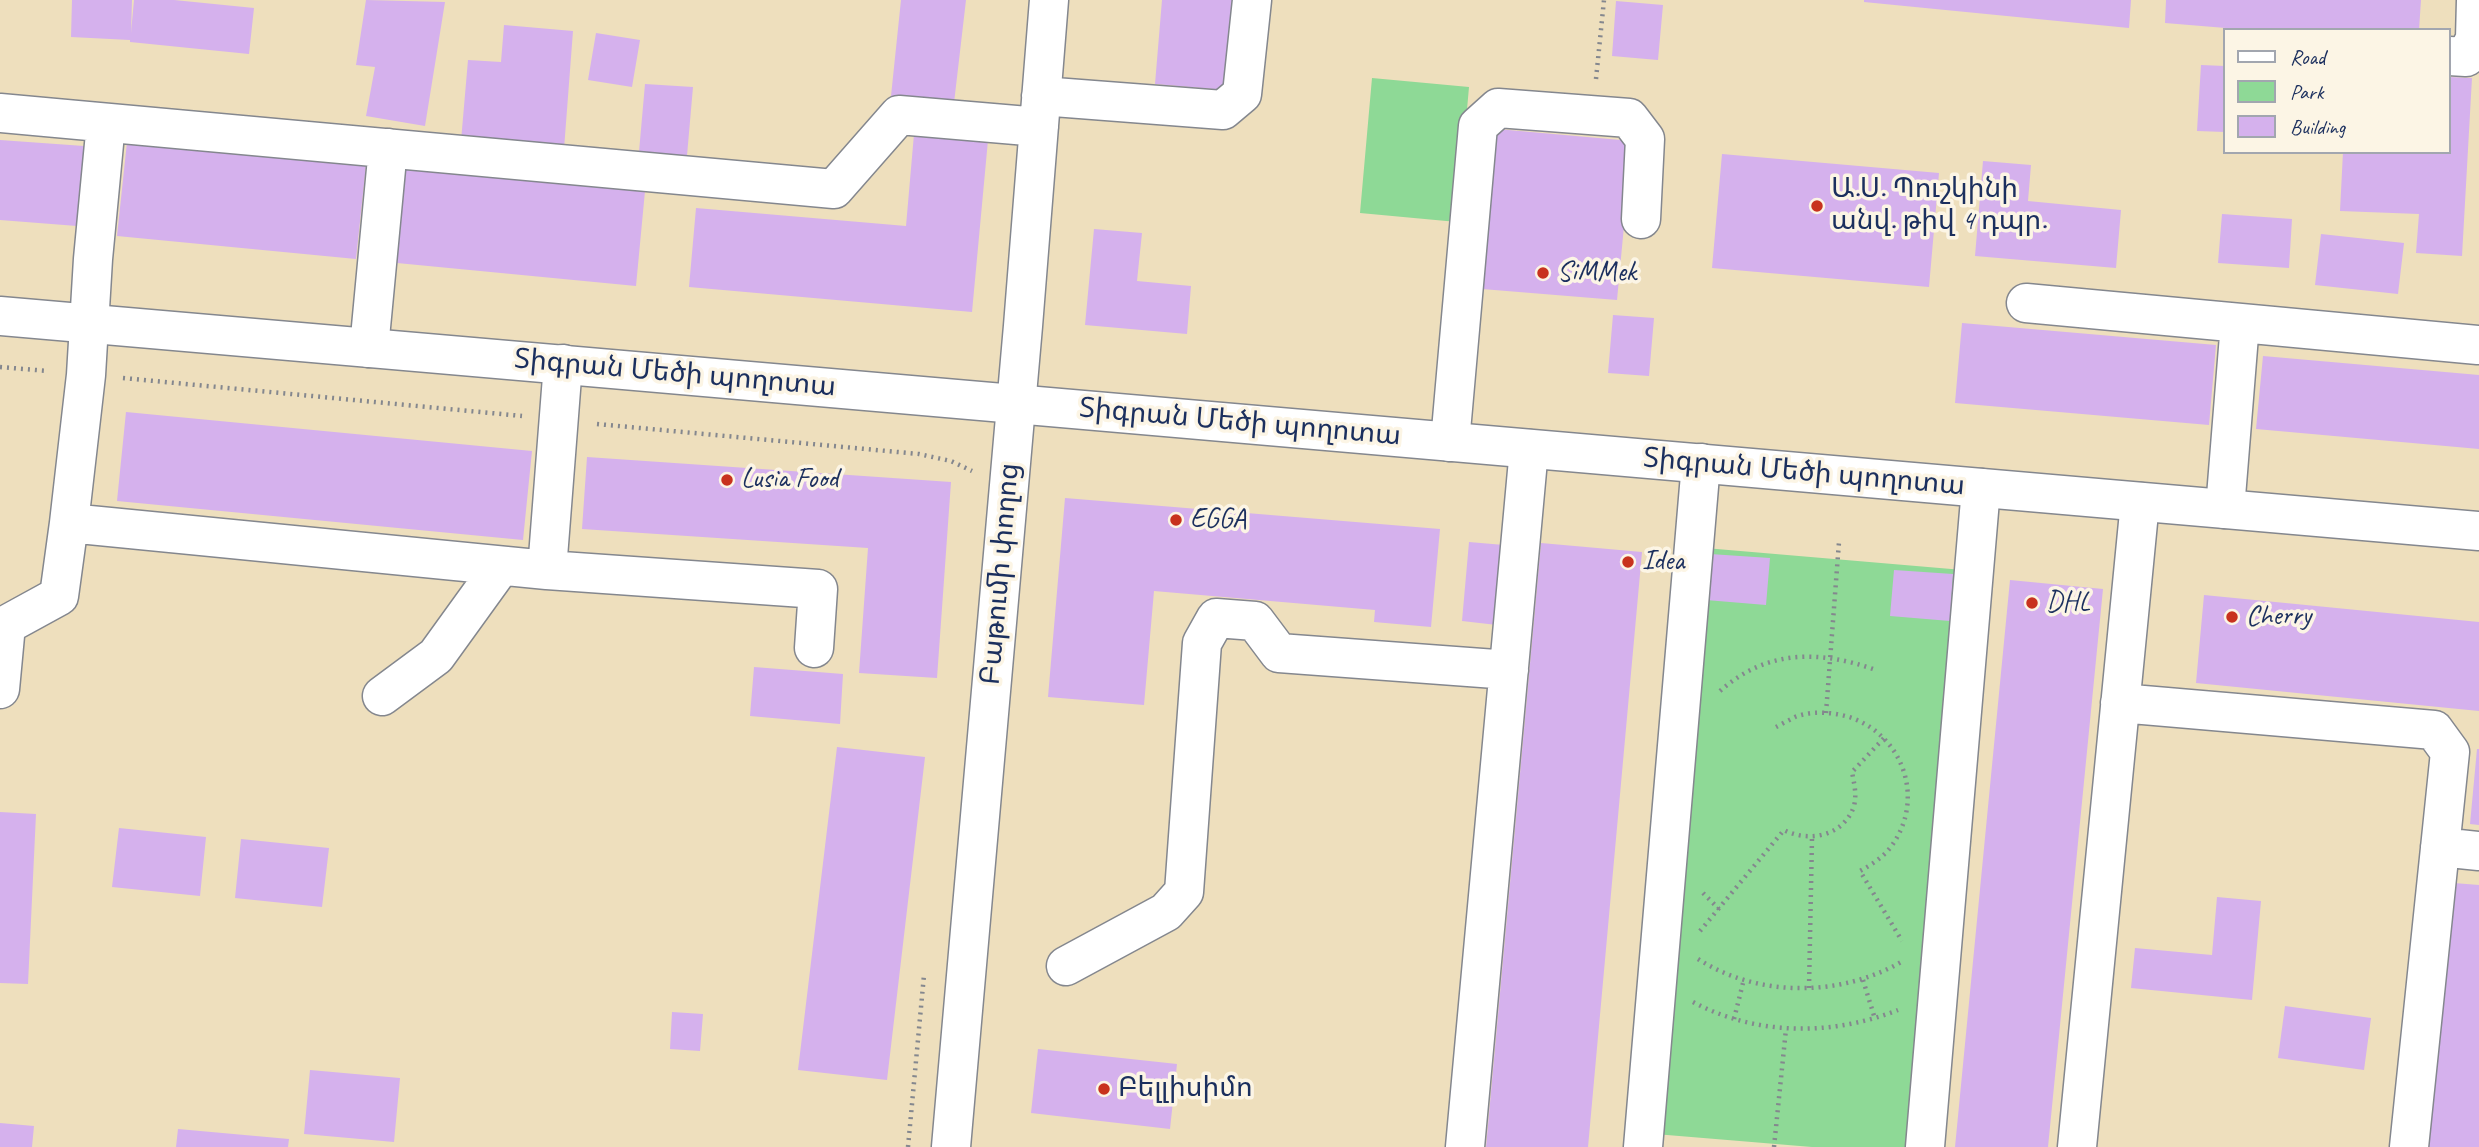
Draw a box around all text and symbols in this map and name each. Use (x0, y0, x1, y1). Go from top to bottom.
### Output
legend (2224, 28, 2451, 154)
text: Road (2290, 44, 2325, 70)
text: Park (2290, 79, 2323, 105)
text: Building (2290, 114, 2345, 140)
place label: Ա.Ս. Պուշկինի անվ. թիվ 4 դպր. (1831, 173, 2047, 239)
marker: Ա.Ս. Պուշկինի անվ. թիվ 4 դպր. (1809, 198, 1825, 214)
place label: SiMMek (1557, 256, 1636, 290)
marker: SiMMek (1535, 265, 1551, 281)
street label: Տիգրան Մեծի պողոտա (513, 343, 837, 405)
street label: Տիգրան Մեծի պողոտա (1078, 392, 1402, 454)
street label: Տիգրան Մեծի պողոտա (1642, 442, 1966, 504)
street label: Բաթումի փողոց (975, 462, 1027, 686)
place label: Lusia Food (741, 463, 838, 497)
marker: Lusia Food (719, 472, 735, 488)
place label: EGGA (1190, 503, 1246, 537)
marker: EGGA (1168, 512, 1184, 528)
place label: Idea (1642, 545, 1684, 579)
marker: Idea (1620, 554, 1636, 570)
place label: DHL (2046, 586, 2090, 620)
marker: DHL (2024, 595, 2040, 611)
place label: Cherry (2246, 600, 2311, 634)
marker: Cherry (2224, 609, 2240, 625)
place label: Բելլիսիմո (1118, 1072, 1253, 1106)
marker: Բելլիսիմո (1096, 1081, 1112, 1097)

